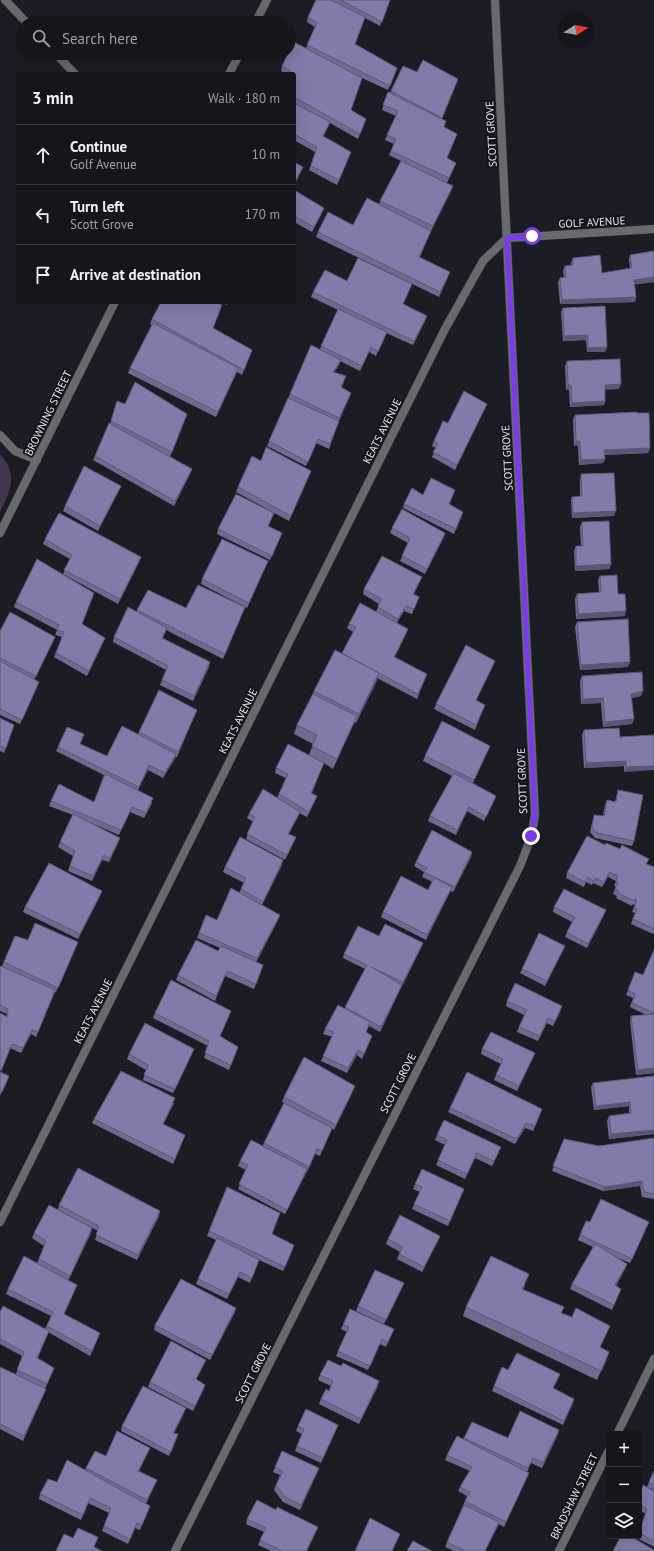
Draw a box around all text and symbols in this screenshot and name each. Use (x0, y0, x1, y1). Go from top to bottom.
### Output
north arrow (558, 12, 594, 48)
search box (16, 16, 296, 60)
icon: search (30, 27, 52, 49)
text: Search here (62, 29, 138, 48)
text: 3 min (32, 87, 73, 109)
text: Walk · 180 m (208, 90, 280, 107)
street label: SCOTT GROVE (482, 101, 500, 167)
text: Continue (70, 137, 127, 156)
icon: ahead (32, 144, 54, 166)
text: 10 m (252, 146, 280, 163)
text: Golf Avenue (70, 156, 137, 173)
text: Turn left (70, 197, 124, 216)
icon: left (32, 204, 54, 226)
text: 170 m (245, 206, 280, 223)
street label: GOLF AVENUE (558, 213, 626, 231)
text: Scott Grove (70, 216, 134, 233)
route start (523, 227, 541, 245)
icon: arrive (32, 264, 54, 286)
text: Arrive at destination (70, 265, 201, 284)
street label: BROWNING STREET (21, 368, 75, 458)
street label: KEATS AVENUE (360, 396, 404, 466)
street label: SCOTT GROVE (498, 425, 516, 491)
street label: KEATS AVENUE (216, 686, 260, 756)
street label: SCOTT GROVE (514, 748, 530, 814)
route end (522, 827, 540, 845)
street label: KEATS AVENUE (71, 976, 115, 1046)
street label: SCOTT GROVE (377, 1050, 419, 1116)
street label: SCOTT GROVE (232, 1340, 274, 1406)
map controls (606, 1431, 642, 1539)
button: + (606, 1431, 642, 1467)
street label: BRADSHAW STREET (547, 1451, 601, 1541)
button: − (606, 1467, 642, 1503)
button: layers (606, 1503, 642, 1539)

